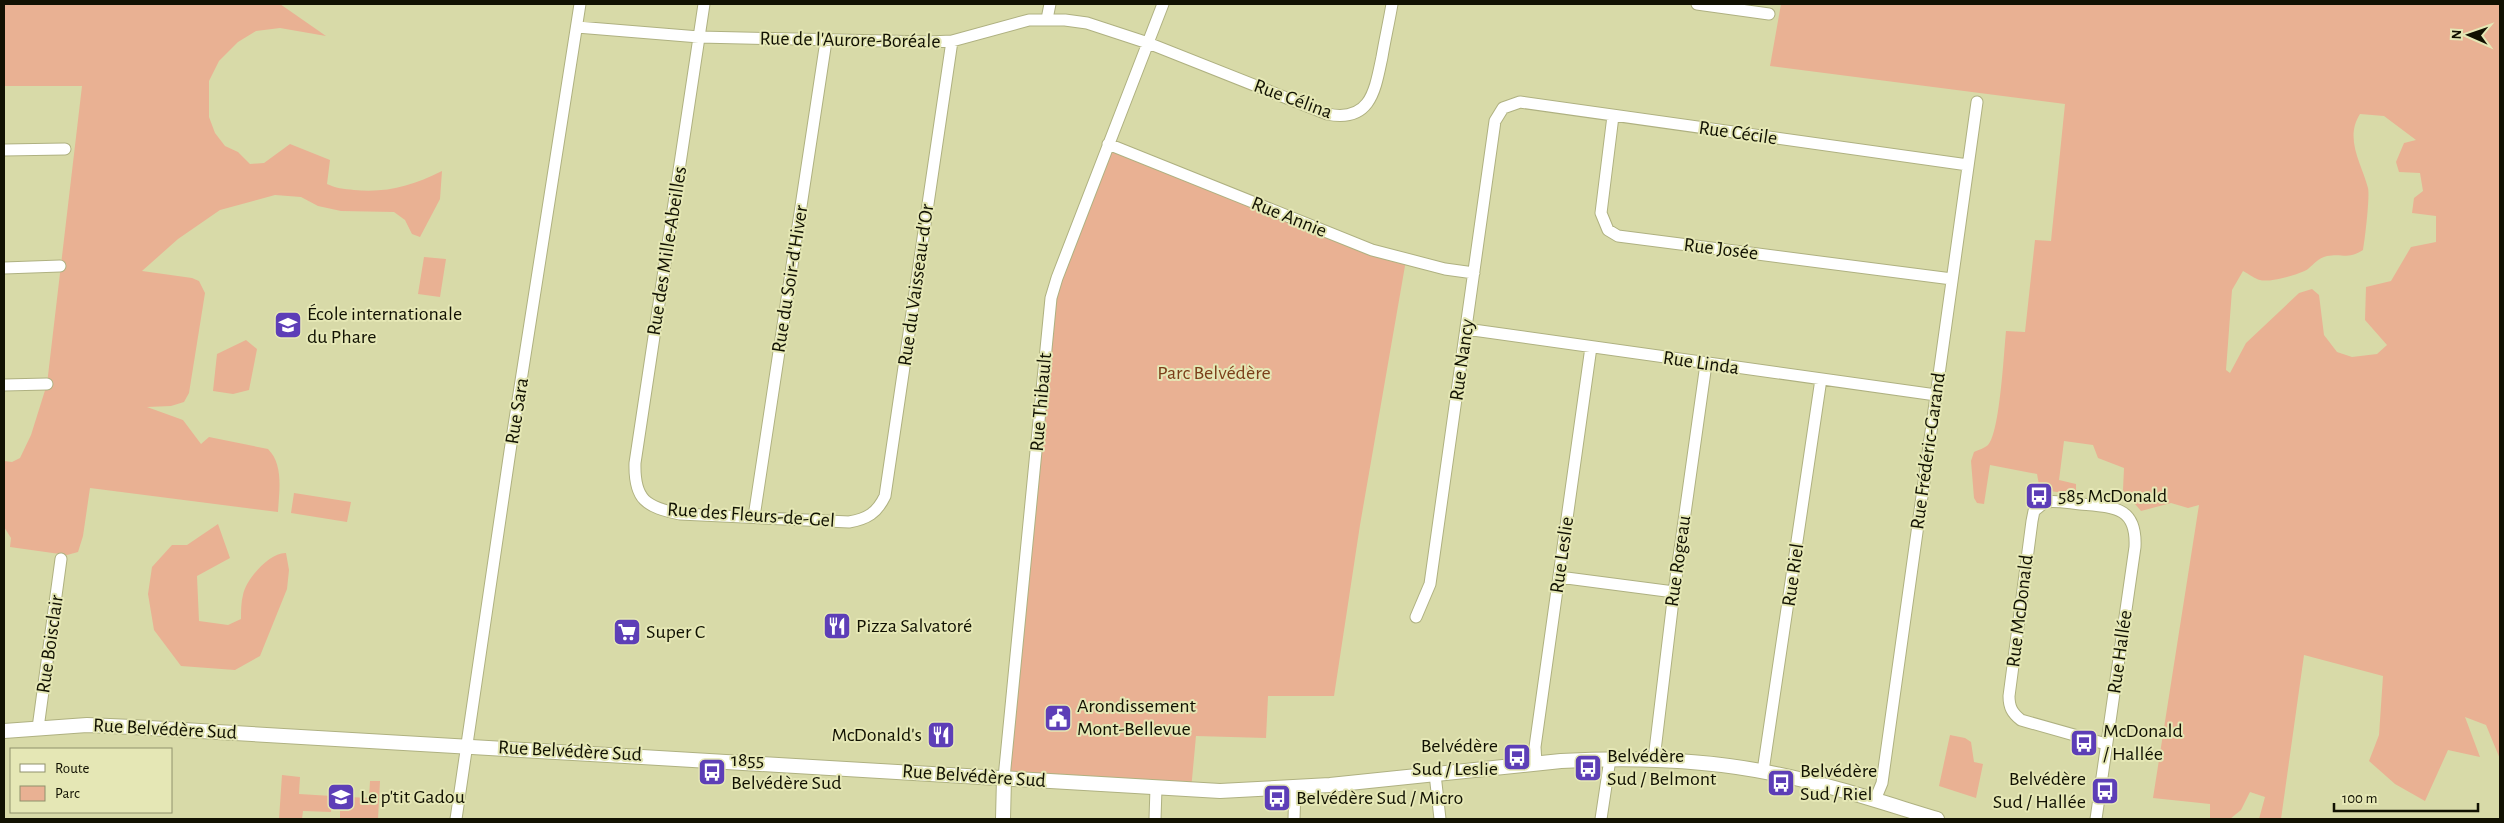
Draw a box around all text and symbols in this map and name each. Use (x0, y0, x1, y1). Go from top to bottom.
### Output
north arrow (2444, 10, 2494, 60)
street label: Rue de l'Aurore-Boréale (759, 28, 941, 52)
text: N (2450, 29, 2464, 40)
street label: Rue Célina (1251, 76, 1335, 122)
street label: Rue Cécile (1697, 118, 1779, 148)
street label: Rue des Mille-Abeilles (644, 165, 690, 337)
street label: Rue Annie (1249, 193, 1329, 241)
street label: Rue du Vaisseau-d'Or (895, 202, 937, 367)
street label: Rue du Soir-d'Hiver (768, 203, 812, 354)
street label: Rue Josée (1683, 235, 1759, 263)
place label: École internationale du Phare (307, 303, 462, 347)
school or university icon: École internationale du Phare (273, 310, 303, 340)
street label: Rue Nancy (1446, 317, 1478, 402)
street label: Rue Linda (1662, 348, 1740, 378)
street label: Rue Thibault (1027, 351, 1055, 452)
park label: Parc Belvédère (1157, 363, 1271, 383)
street label: Rue Frédéric-Garand (1907, 371, 1949, 531)
street label: Rue Sara (502, 376, 532, 446)
bus stop icon: 585 McDonald (2024, 481, 2054, 511)
place label: 585 McDonald (2058, 486, 2167, 506)
street label: Rue des Fleurs-de-Gel (667, 499, 835, 531)
street label: Rue Rogeau (1662, 514, 1694, 608)
street label: Rue Leslie (1547, 515, 1577, 595)
street label: Rue Riel (1779, 542, 1807, 608)
street label: Rue McDonald (2003, 554, 2037, 668)
street label: Rue Boisclair (33, 593, 67, 695)
street label: Rue Hallée (2104, 609, 2136, 695)
restaurant icon: Pizza Salvatoré (822, 611, 852, 641)
place label: Pizza Salvatoré (856, 616, 972, 636)
supermarket icon: Super C (612, 617, 642, 647)
place label: Super C (646, 622, 705, 642)
place label: Arondissement Mont-Bellevue (1077, 696, 1196, 739)
public building icon: Arondissement Mont-Bellevue (1043, 703, 1073, 733)
street label: Rue Belvédère Sud (93, 715, 237, 743)
restaurant icon: McDonald's (926, 720, 956, 750)
place label: McDonald / Hallée (2103, 721, 2183, 764)
place label: McDonald's (831, 725, 922, 745)
bus stop icon: McDonald / Hallée (2069, 728, 2099, 758)
place label: Belvédère Sud / Leslie (1412, 736, 1498, 779)
street label: Rue Belvédère Sud (498, 737, 642, 765)
bus stop icon: Belvédère Sud / Leslie (1502, 742, 1532, 772)
place label: Belvédère Sud / Belmont (1607, 746, 1717, 789)
legend (10, 748, 172, 813)
place label: 1855 Belvédère Sud (731, 750, 842, 793)
bus stop icon: Belvédère Sud / Belmont (1573, 753, 1603, 783)
bus stop icon: 1855 Belvédère Sud (697, 757, 727, 787)
text: Route (55, 761, 89, 776)
street label: Rue Belvédère Sud (901, 761, 1047, 791)
place label: Belvédère Sud / Riel (1800, 761, 1877, 804)
bus stop icon: Belvédère Sud / Riel (1766, 768, 1796, 798)
place label: Belvédère Sud / Hallée (1993, 769, 2086, 812)
bus stop icon: Belvédère Sud / Hallée (2090, 776, 2120, 806)
scale bar (2334, 780, 2478, 812)
school or university icon: Le p'tit Gadou (326, 782, 356, 812)
bus stop icon: Belvédère Sud / Micro (1262, 783, 1292, 813)
text: Parc (55, 786, 80, 801)
place label: Le p'tit Gadou (360, 787, 465, 807)
place label: Belvédère Sud / Micro (1296, 788, 1463, 808)
text: 100 m (2342, 791, 2377, 806)

